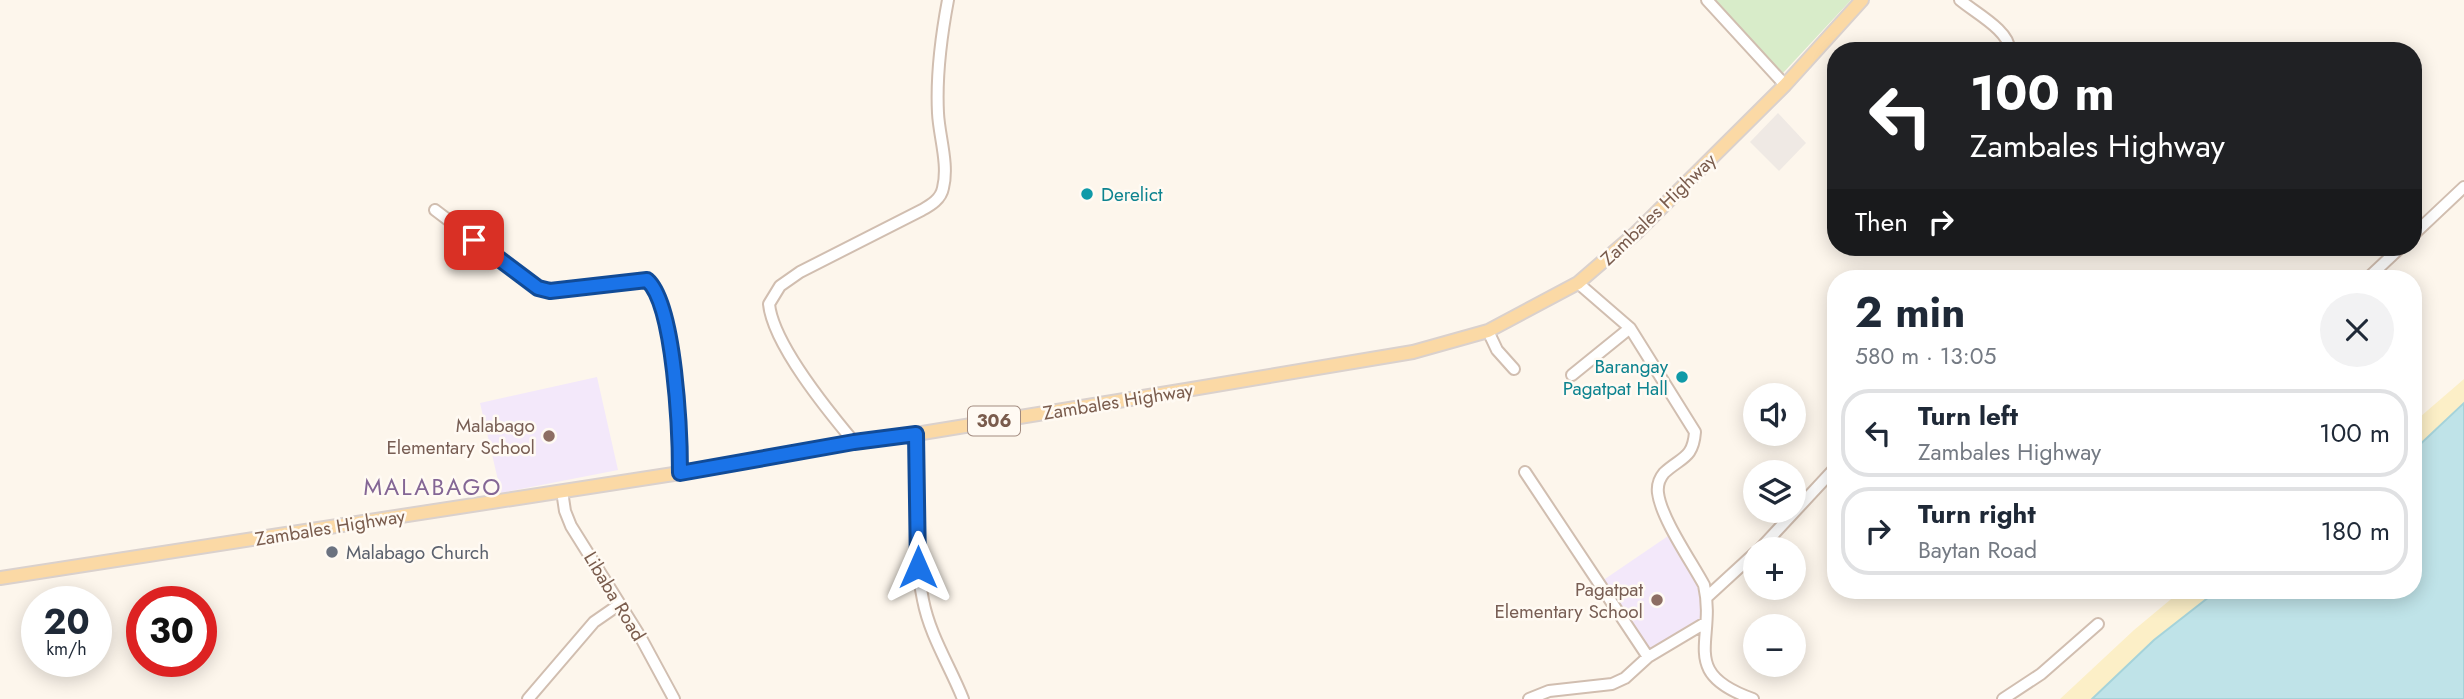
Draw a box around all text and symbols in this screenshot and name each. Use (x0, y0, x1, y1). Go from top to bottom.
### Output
text: 100 m (1970, 58, 2115, 128)
icon: left (1855, 70, 1946, 161)
text: Zambales Highway (1970, 123, 2225, 169)
street label: Zambales Highway (1595, 147, 1723, 272)
place label: Derelict (1101, 181, 1163, 208)
marker: Derelict (1079, 186, 1095, 202)
text: Then (1855, 203, 1908, 241)
icon: right (1922, 203, 1960, 241)
pin (444, 210, 504, 270)
icon: arrive (455, 221, 493, 259)
text: 2 min (1855, 282, 1965, 343)
button: close (2320, 293, 2394, 367)
text: 580 m · 13:05 (1855, 339, 1996, 373)
place label: Barangay Pagatpat Hall (1563, 353, 1669, 402)
marker: Barangay Pagatpat Hall (1674, 369, 1690, 385)
street label: Zambales Highway (1041, 376, 1196, 427)
map controls (1743, 383, 1806, 677)
button: sound (1743, 383, 1806, 446)
text: Turn left (1918, 397, 2018, 435)
road number: 306 (968, 407, 1020, 436)
place label: Malabago Elementary School (386, 412, 535, 461)
icon: left (1859, 414, 1897, 452)
text: 100 m (2319, 414, 2390, 452)
marker: Malabago Elementary School (541, 428, 557, 444)
text: Zambales Highway (1918, 435, 2101, 469)
button: layers (1743, 460, 1806, 523)
district label: MALABAGO (363, 470, 503, 504)
text: Turn right (1918, 495, 2036, 533)
street label: Zambales Highway (253, 502, 408, 553)
icon: right (1859, 512, 1897, 550)
text: 180 m (2320, 512, 2390, 550)
position arrow (881, 530, 955, 604)
text: Baytan Road (1918, 533, 2037, 567)
button: + (1743, 537, 1806, 600)
place label: Malabago Church (346, 539, 489, 566)
marker: Malabago Church (324, 544, 340, 560)
street label: Libaba Road (577, 546, 652, 646)
place label: Pagatpat Elementary School (1494, 576, 1643, 625)
speed limit sign: 30 (126, 586, 217, 677)
marker: Pagatpat Elementary School (1649, 592, 1665, 608)
text: 20 (43, 597, 90, 647)
button: − (1743, 614, 1806, 677)
text: km/h (46, 636, 87, 662)

